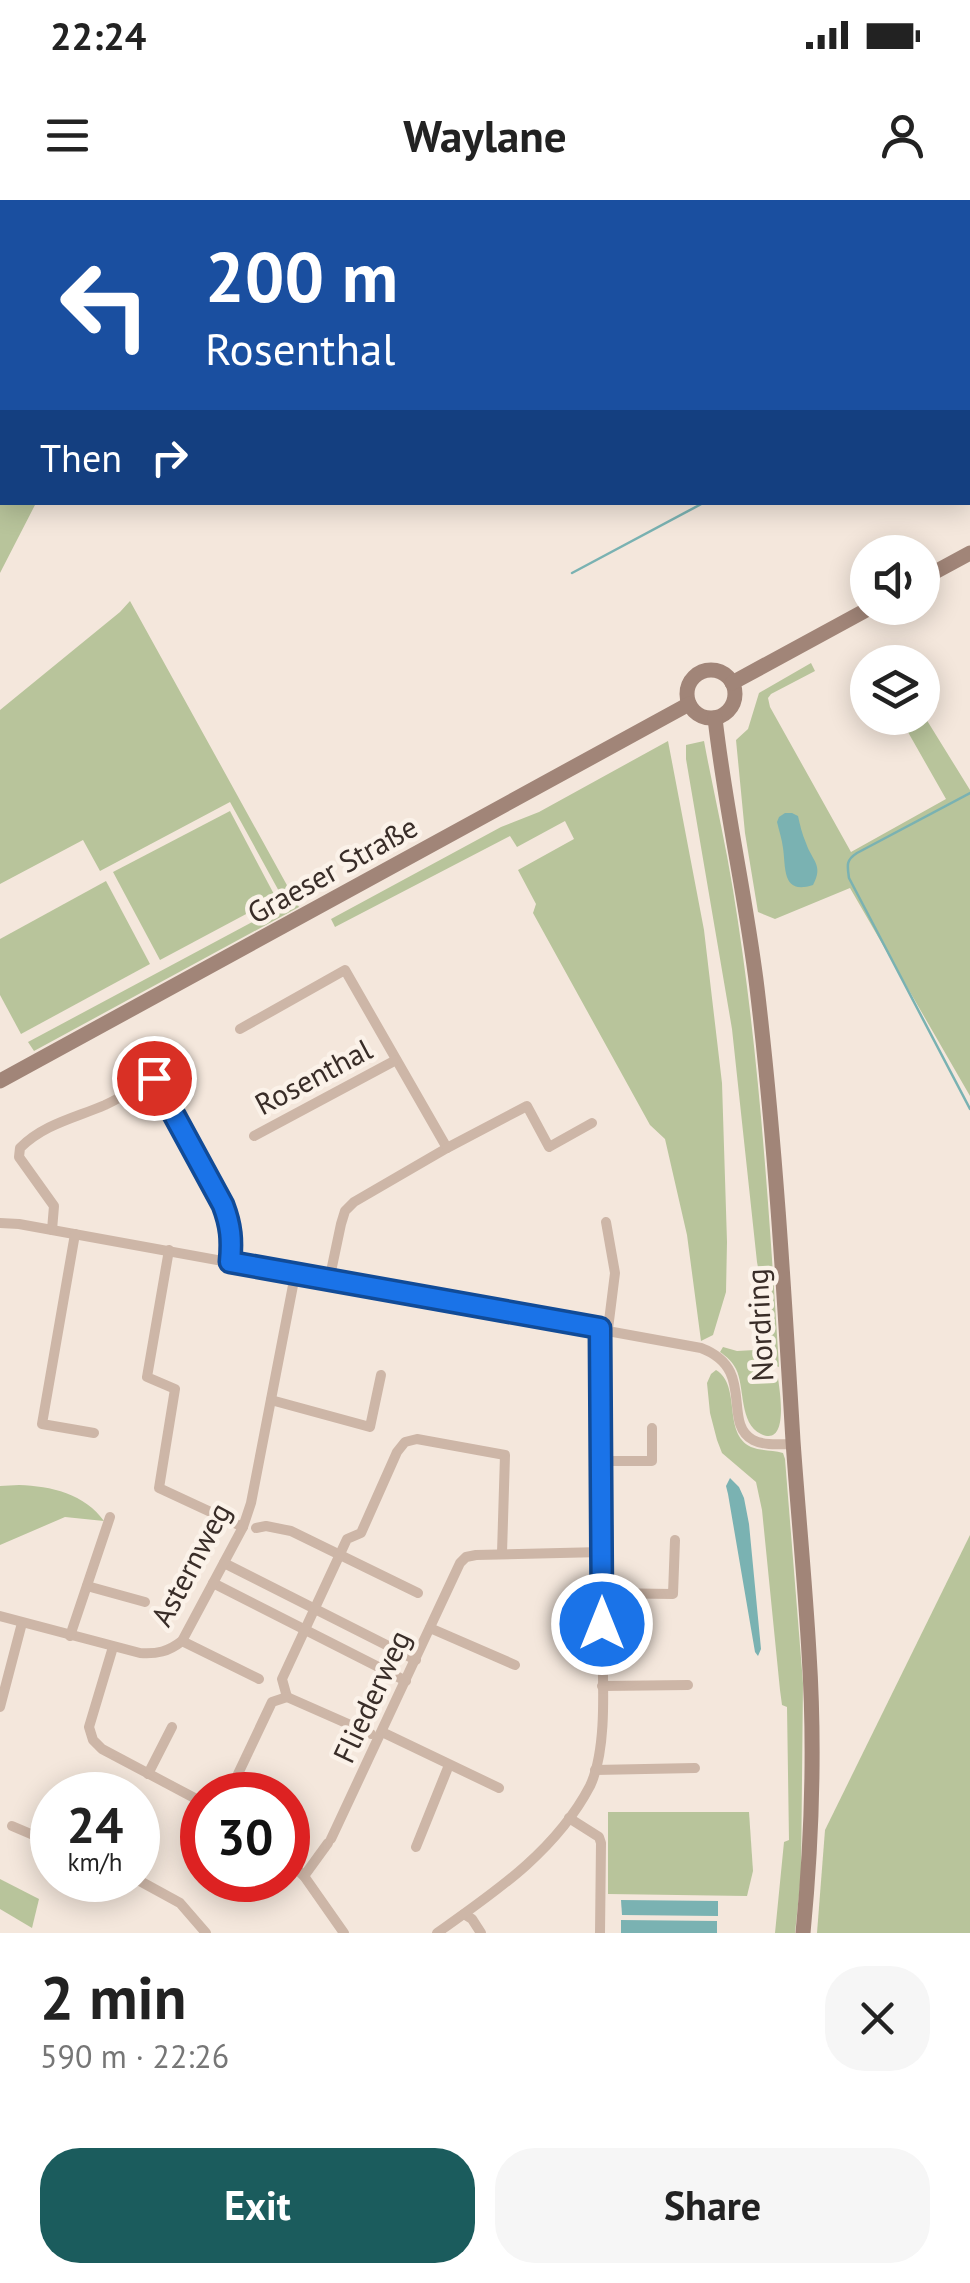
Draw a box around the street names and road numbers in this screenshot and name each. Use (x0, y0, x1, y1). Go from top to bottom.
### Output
street label: Graeser Straße (240, 806, 424, 932)
street label: Rosenthal (248, 1029, 378, 1123)
street label: Nordring (737, 1267, 781, 1383)
street label: Asternweg (141, 1495, 239, 1633)
street label: Fliederweg (323, 1623, 419, 1769)

